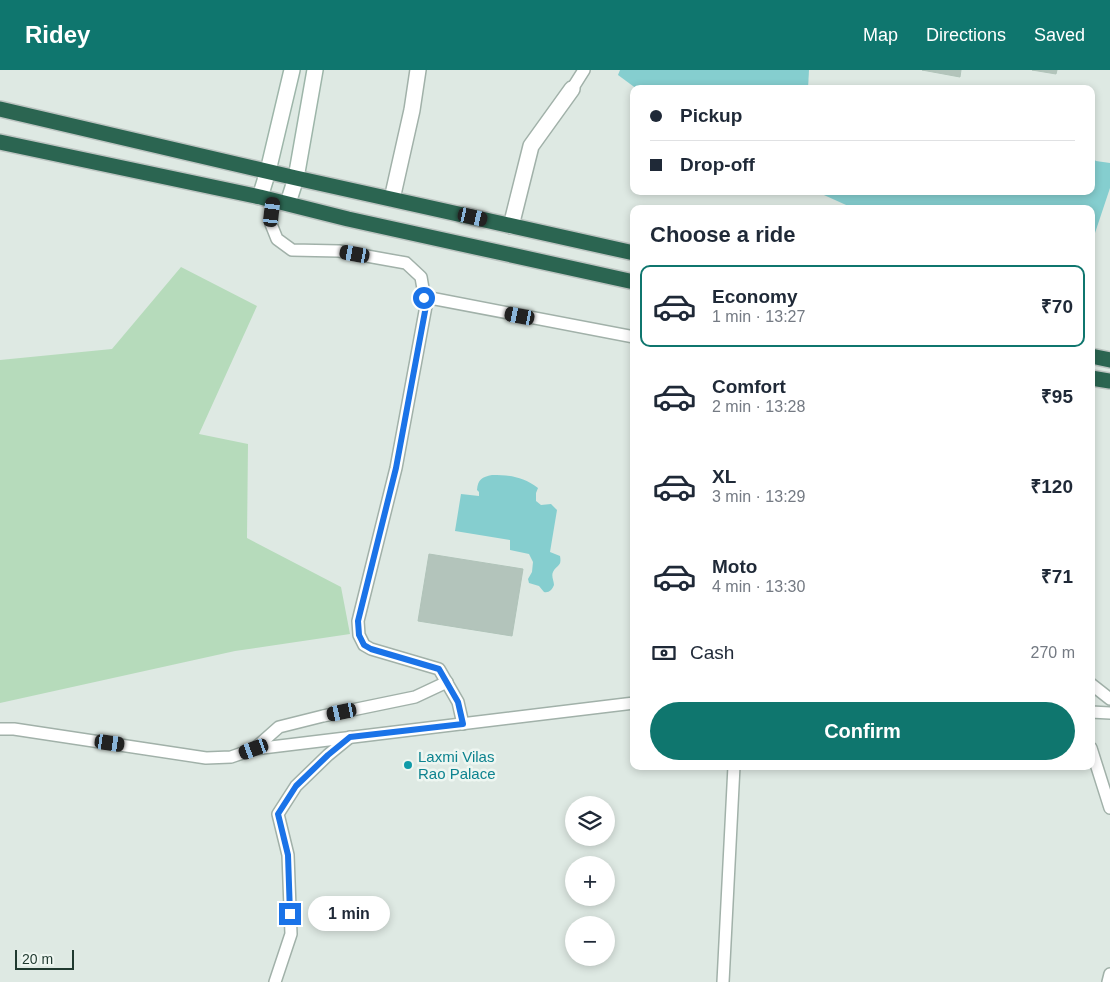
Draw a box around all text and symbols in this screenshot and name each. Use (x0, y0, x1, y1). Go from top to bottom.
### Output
text: Ridey (25, 21, 90, 48)
text: Map (863, 25, 898, 45)
text: Directions (926, 25, 1006, 45)
text: Saved (1034, 25, 1085, 45)
text: Pickup (680, 105, 742, 126)
text: Drop-off (680, 154, 755, 175)
car (262, 196, 281, 228)
car (456, 206, 489, 228)
text: Choose a ride (650, 222, 795, 247)
car (338, 244, 371, 264)
icon: car (652, 284, 697, 329)
text: Economy (712, 286, 798, 307)
route start (413, 287, 435, 309)
text: ₹70 (1041, 296, 1073, 317)
car (503, 306, 536, 326)
text: 1 min · 13:27 (712, 308, 805, 325)
icon: car (652, 374, 697, 419)
text: Comfort (712, 376, 786, 397)
text: ₹95 (1041, 386, 1073, 407)
text: 2 min · 13:28 (712, 398, 805, 415)
icon: car (652, 464, 697, 509)
text: XL (712, 466, 736, 487)
text: ₹120 (1030, 476, 1073, 497)
text: 3 min · 13:29 (712, 488, 805, 505)
icon: car (652, 554, 697, 599)
text: Moto (712, 556, 757, 577)
text: ₹71 (1041, 566, 1073, 587)
text: 4 min · 13:30 (712, 578, 805, 595)
icon: cash (650, 639, 678, 667)
text: Cash (690, 642, 734, 663)
text: 270 m (1031, 644, 1075, 661)
car (325, 702, 358, 722)
button: Confirm (650, 702, 1075, 760)
car (94, 733, 125, 753)
car (237, 737, 270, 761)
place label: Laxmi Vilas Rao Palace (418, 748, 496, 782)
marker: Laxmi Vilas Rao Palace (402, 759, 414, 771)
map controls (565, 796, 615, 966)
button: layers (565, 796, 615, 846)
button: + (565, 856, 615, 906)
callout: 1 min (308, 896, 390, 932)
route end (279, 903, 301, 925)
text: 1 min (328, 905, 370, 922)
button: − (565, 916, 615, 966)
scale bar (15, 947, 74, 970)
text: 20 m (22, 951, 53, 967)

